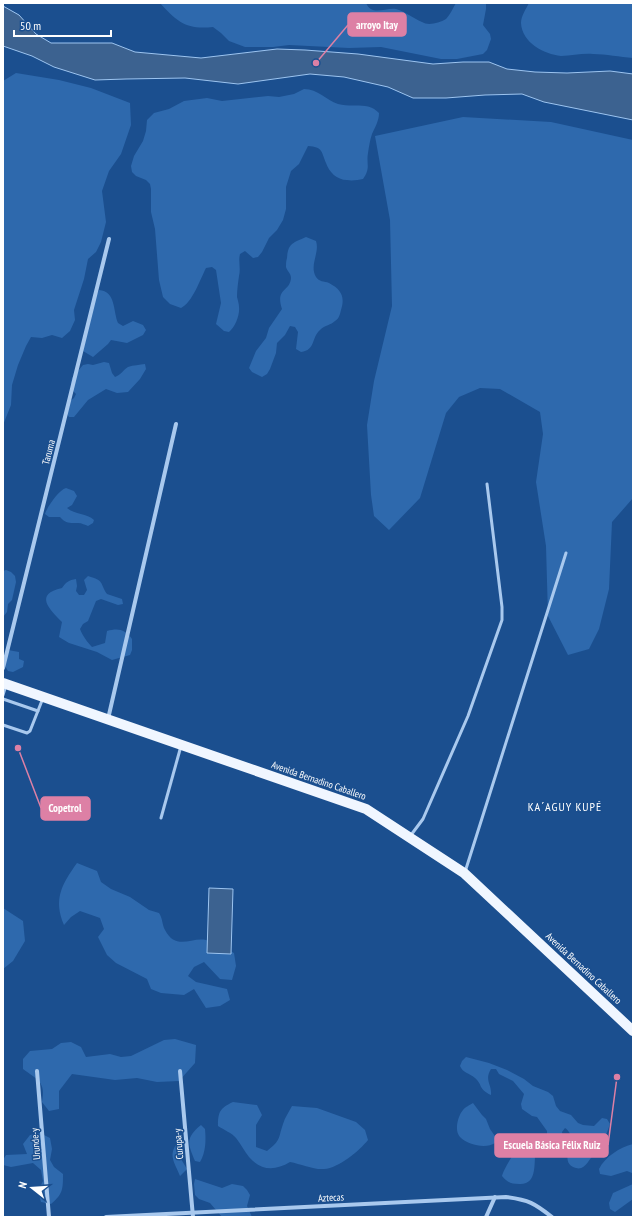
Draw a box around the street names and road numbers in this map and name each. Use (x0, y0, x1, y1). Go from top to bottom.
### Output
street label: Taruma (39, 438, 58, 466)
street label: Avenida Bernadino Caballero (270, 758, 368, 803)
street label: Avenida Bernadino Caballero (543, 930, 624, 1007)
street label: Urunde-y (28, 1127, 43, 1160)
street label: Curupa-y (171, 1128, 186, 1160)
street label: Aztecas (318, 1190, 345, 1205)

